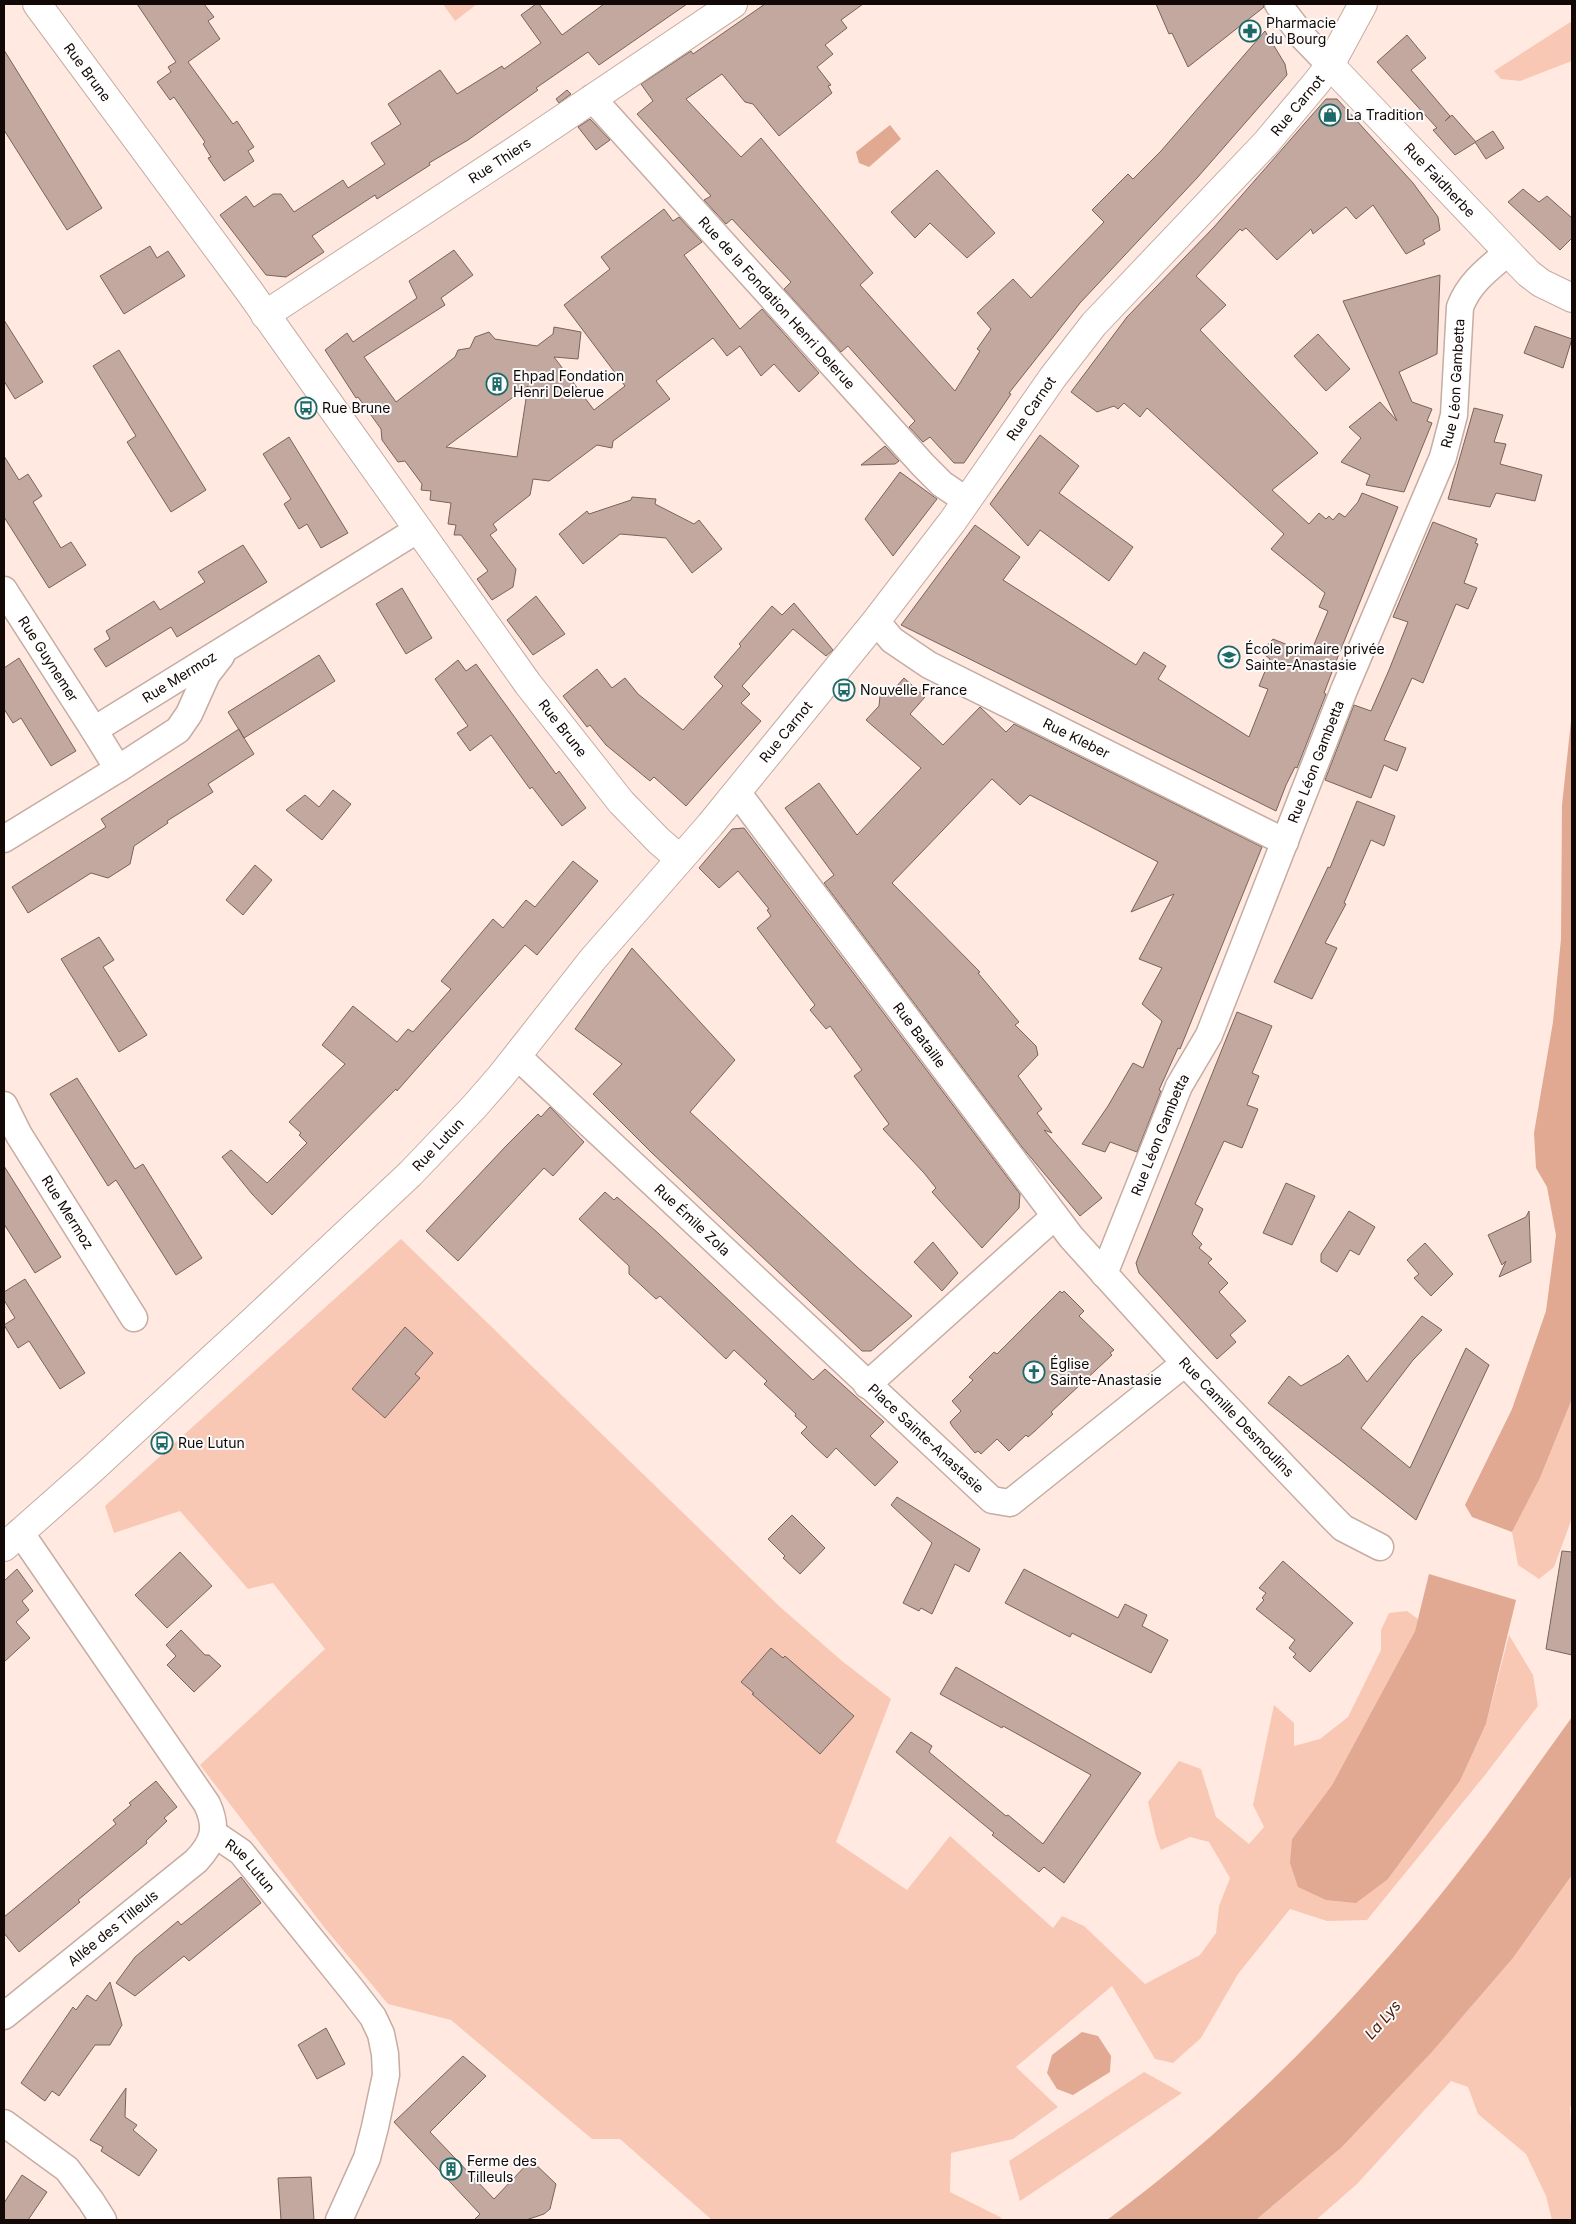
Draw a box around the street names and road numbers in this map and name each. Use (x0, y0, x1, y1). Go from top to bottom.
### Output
street label: Rue Brune (61, 39, 115, 105)
street label: Rue Carnot (1267, 71, 1328, 139)
street label: Rue Thiers (465, 134, 534, 187)
street label: Rue Faidherbe (1401, 139, 1479, 220)
street label: Rue de la Fondation Henri Delerue (695, 213, 859, 392)
street label: Rue Léon Gambetta (1437, 318, 1467, 450)
street label: Rue Carnot (1002, 373, 1059, 444)
street label: Rue Guynemer (15, 613, 82, 705)
street label: Rue Mermoz (139, 647, 219, 706)
street label: Rue Brune (535, 696, 591, 760)
street label: Rue Carnot (755, 697, 816, 766)
street label: Rue Léon Gambetta (1284, 698, 1347, 825)
street label: Rue Kleber (1040, 714, 1113, 762)
street label: Rue Bataille (890, 999, 950, 1071)
street label: Rue Léon Gambetta (1127, 1070, 1192, 1198)
street label: Rue Lutun (409, 1114, 467, 1174)
street label: Rue Mermoz (39, 1172, 98, 1252)
street label: Rue Émile Zola (651, 1180, 734, 1259)
street label: Rue Camille Desmoulins (1176, 1353, 1298, 1480)
street label: Place Sainte-Anastasie (865, 1380, 988, 1496)
street label: Rue Lutun (222, 1835, 279, 1896)
street label: Allée des Tilleuls (64, 1886, 161, 1969)

